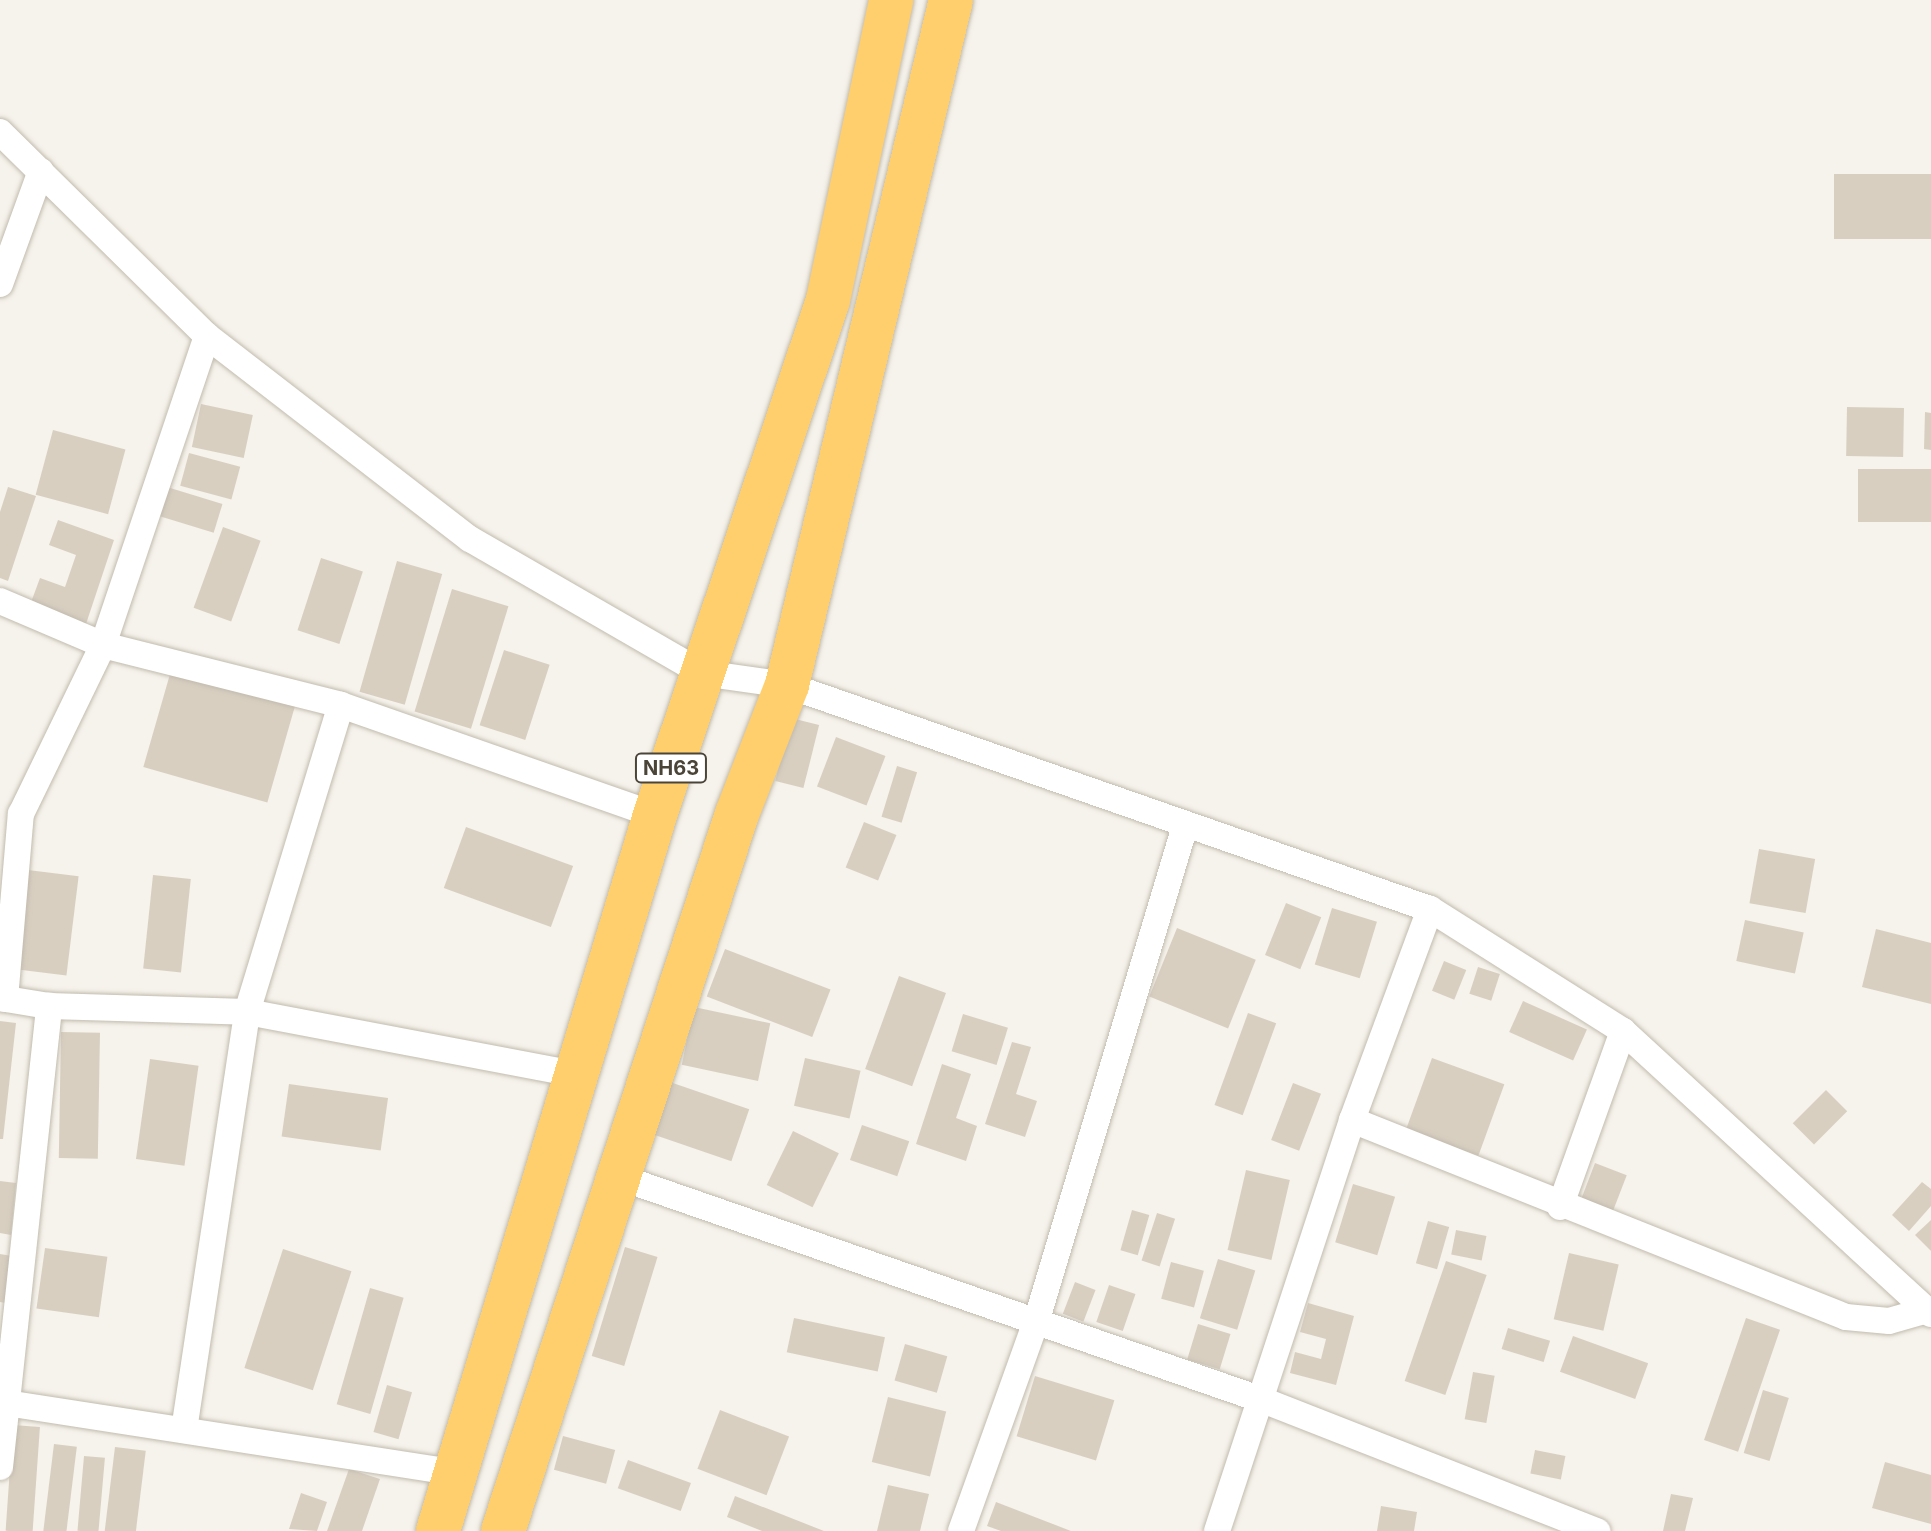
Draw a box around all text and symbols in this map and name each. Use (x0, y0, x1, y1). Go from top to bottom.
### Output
road number: NH63 (633, 752, 709, 784)

